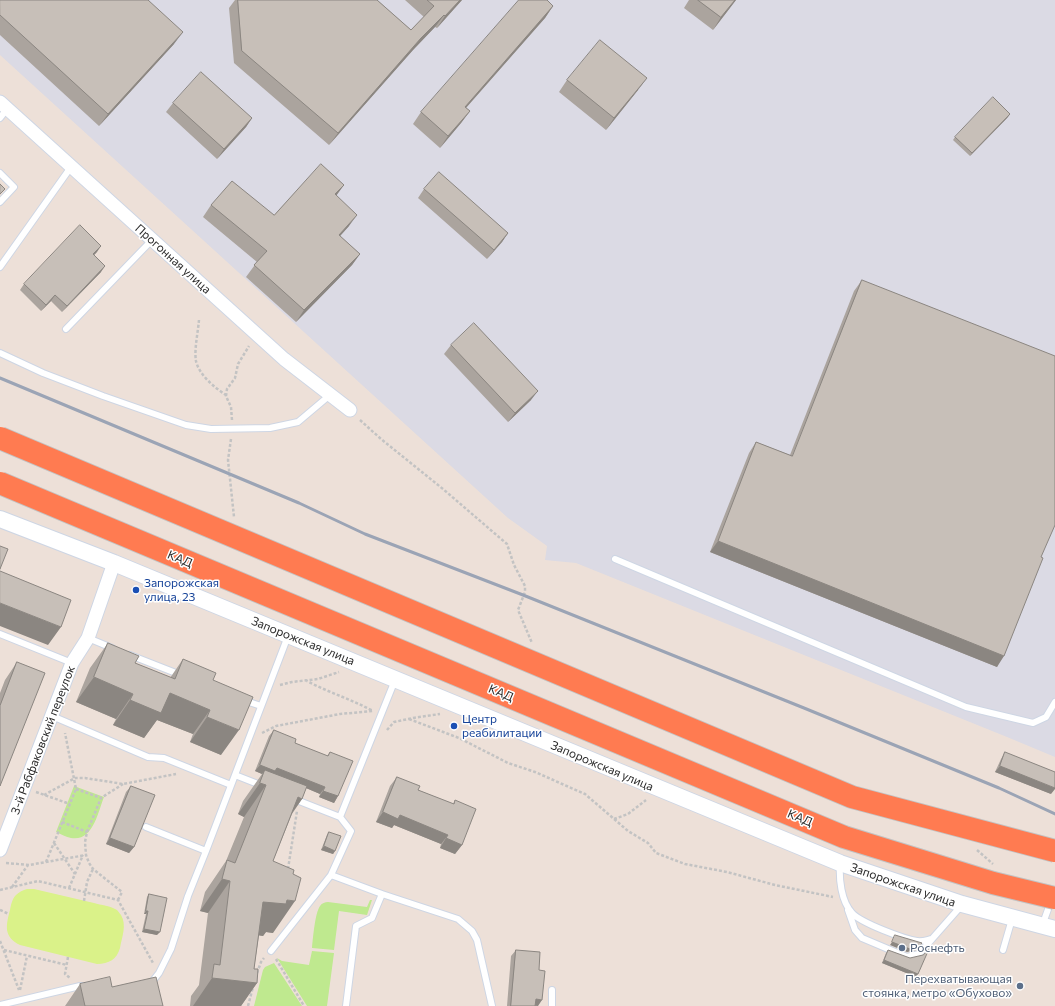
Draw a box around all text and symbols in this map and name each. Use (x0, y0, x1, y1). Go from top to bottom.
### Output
street label: Прогонная улица (132, 221, 214, 297)
street label: КАД (165, 547, 195, 571)
place label: Запорожская улица, 23 (144, 576, 219, 604)
marker: Запорожская улица, 23 (131, 585, 141, 595)
street label: Запорожская улица (249, 614, 357, 668)
street label: 3-й Рабфаковский переулок (8, 663, 78, 817)
street label: КАД (486, 681, 516, 705)
place label: Центр реабилитации (462, 712, 542, 740)
marker: Центр реабилитации (449, 721, 459, 731)
street label: Запорожская улица (548, 738, 656, 794)
street label: КАД (785, 806, 815, 830)
street label: Запорожская улица (849, 860, 957, 910)
place label: Роснефть (910, 941, 965, 955)
marker: Роснефть (897, 943, 907, 953)
place label: Перехватывающая стоянка, метро «Обухово» (862, 972, 1012, 1000)
marker: Перехватывающая стоянка, метро «Обухово» (1015, 981, 1025, 991)

